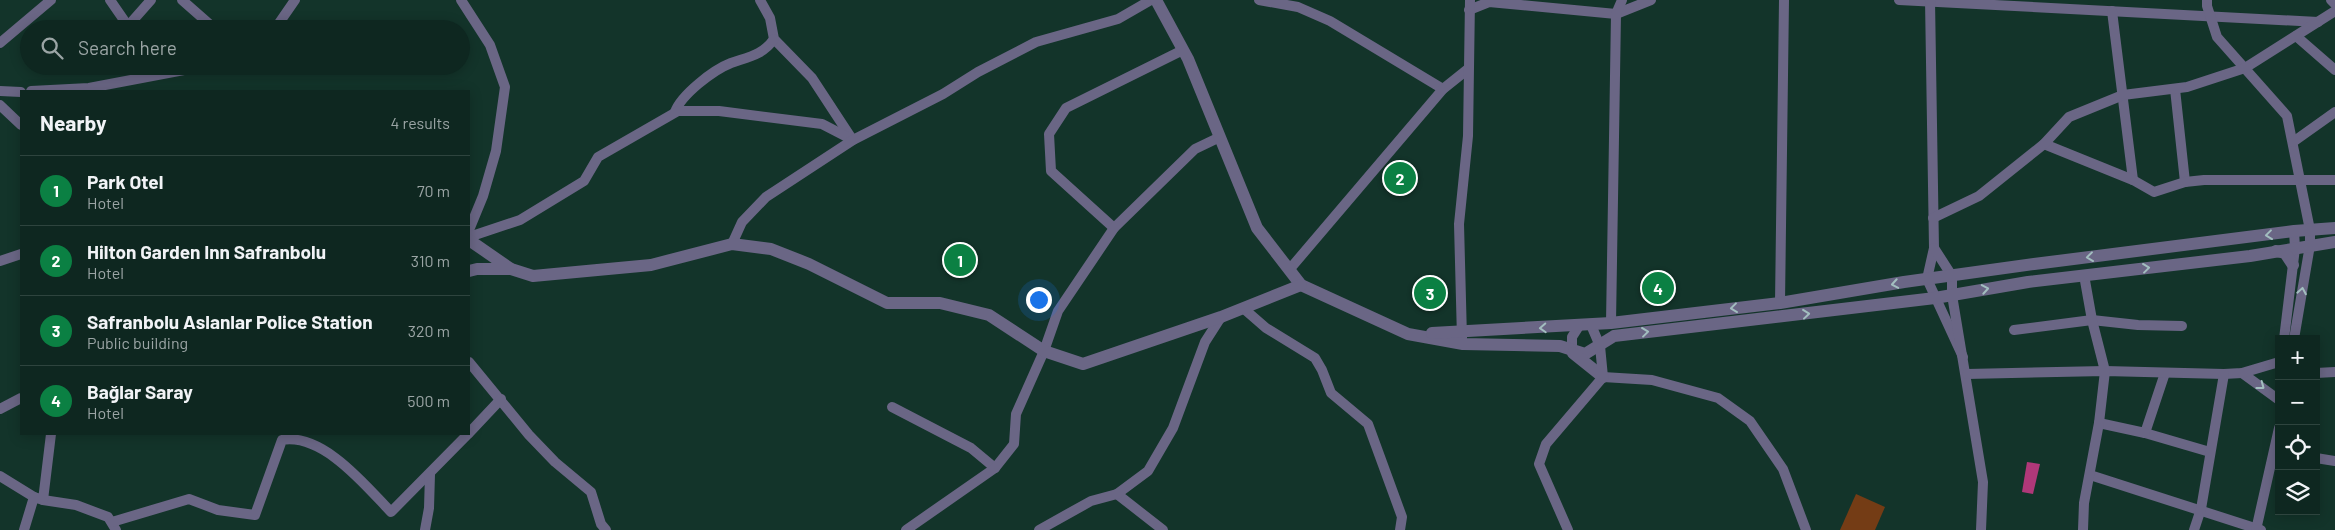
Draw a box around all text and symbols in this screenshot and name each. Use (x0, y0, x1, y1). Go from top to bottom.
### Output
search box (20, 20, 470, 75)
icon: search (38, 34, 66, 62)
text: Search here (78, 36, 177, 59)
text: Nearby (40, 110, 106, 135)
text: 4 results (390, 113, 450, 132)
pin: 2 (1384, 159, 1416, 197)
text: Park Otel (87, 170, 163, 193)
text: 1 (53, 181, 59, 200)
text: 70 m (417, 181, 450, 200)
text: Hotel (87, 193, 124, 212)
one-way arrow (2265, 229, 2273, 240)
text: Hilton Garden Inn Safranbolu (87, 240, 326, 263)
pin: 1 (944, 241, 976, 279)
text: 2 (52, 251, 60, 270)
text: 310 m (411, 251, 450, 270)
one-way arrow (2086, 251, 2094, 262)
text: Hotel (87, 263, 124, 282)
one-way arrow (2142, 263, 2150, 274)
pin: 4 (1642, 269, 1674, 307)
pin: 3 (1414, 274, 1446, 312)
one-way arrow (1890, 278, 1899, 288)
one-way arrow (1980, 285, 1989, 295)
one-way arrow (2297, 286, 2307, 295)
your location (1026, 287, 1052, 313)
one-way arrow (1730, 302, 1738, 313)
one-way arrow (1803, 309, 1811, 320)
text: Safranbolu Aslanlar Police Station (87, 310, 373, 333)
text: 3 (52, 321, 60, 340)
text: 320 m (408, 321, 450, 340)
one-way arrow (1539, 322, 1547, 333)
one-way arrow (1641, 327, 1649, 338)
text: Public building (87, 333, 188, 352)
map controls (2275, 335, 2320, 515)
button: + (2275, 335, 2320, 380)
text: Bağlar Saray (87, 380, 193, 403)
button: − (2275, 380, 2320, 425)
one-way arrow (2255, 381, 2264, 389)
text: 4 (51, 391, 61, 410)
text: 500 m (407, 391, 450, 410)
text: Hotel (87, 403, 124, 422)
button: locate (2275, 425, 2320, 470)
button: layers (2275, 470, 2320, 515)

